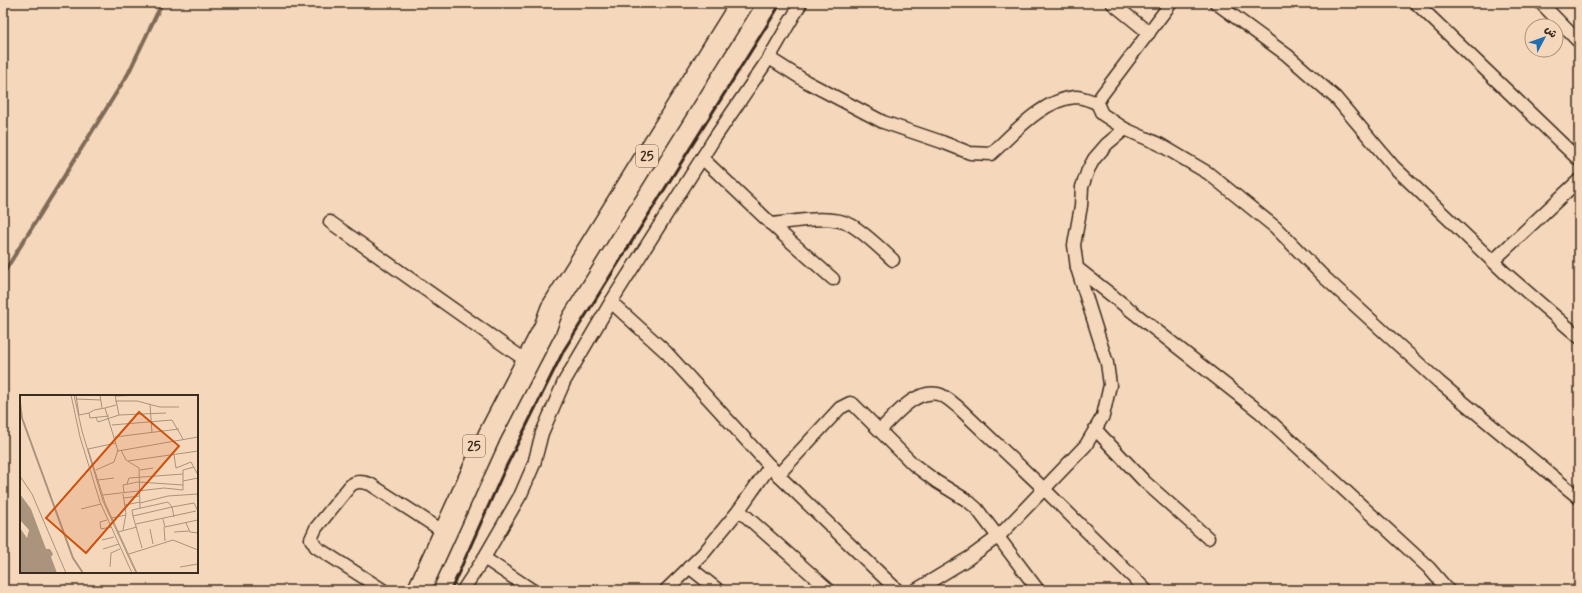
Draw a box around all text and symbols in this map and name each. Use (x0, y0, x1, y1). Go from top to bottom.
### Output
north arrow (1524, 18, 1564, 58)
text: ش (1542, 23, 1560, 41)
road number: 25 (636, 145, 658, 167)
inset map (20, 395, 198, 573)
road number: 25 (463, 435, 485, 457)

